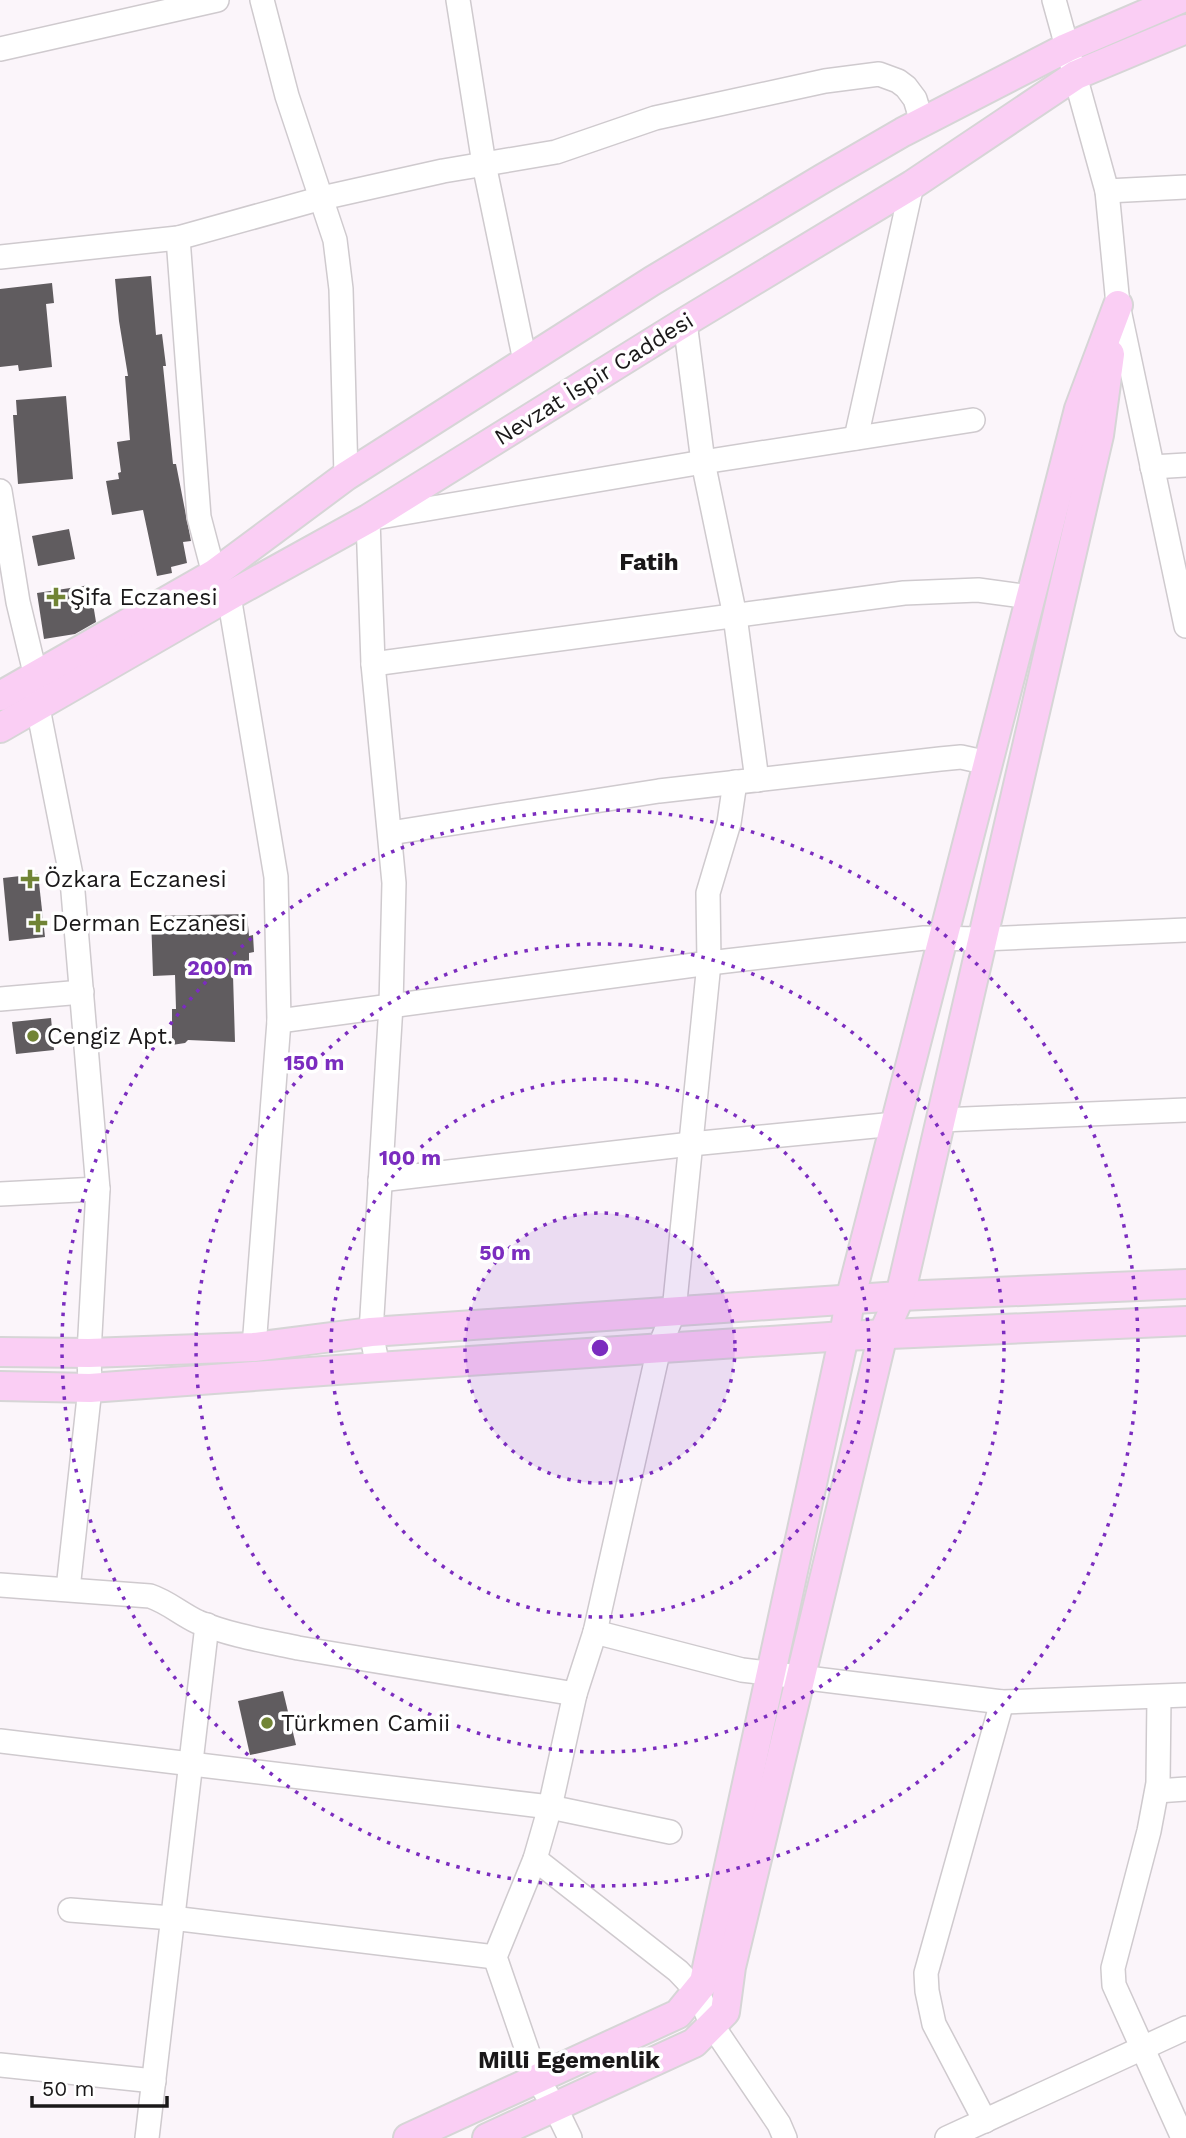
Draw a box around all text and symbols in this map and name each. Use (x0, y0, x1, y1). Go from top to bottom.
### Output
street label: Nevzat İspir Caddesi (490, 307, 698, 451)
district label: Fatih (619, 548, 679, 576)
place label: Şifa Eczanesi (70, 584, 218, 611)
marker: Şifa Eczanesi (48, 589, 64, 605)
place label: Özkara Eczanesi (44, 866, 227, 893)
marker: Özkara Eczanesi (22, 871, 38, 887)
place label: Derman Eczanesi (52, 910, 246, 937)
marker: Derman Eczanesi (30, 915, 46, 931)
text: 200 m (187, 955, 253, 980)
place label: Cengiz Apt. (47, 1023, 173, 1050)
marker: Cengiz Apt. (25, 1028, 41, 1044)
text: 150 m (284, 1050, 344, 1075)
text: 100 m (379, 1145, 441, 1170)
text: 50 m (479, 1240, 531, 1265)
centre of rings (588, 1336, 612, 1360)
place label: Türkmen Camii (281, 1710, 450, 1737)
marker: Türkmen Camii (259, 1715, 275, 1731)
district label: Milli Egemenlik (478, 2046, 660, 2074)
scale bar (32, 2064, 166, 2108)
text: 50 m (42, 2076, 94, 2101)

